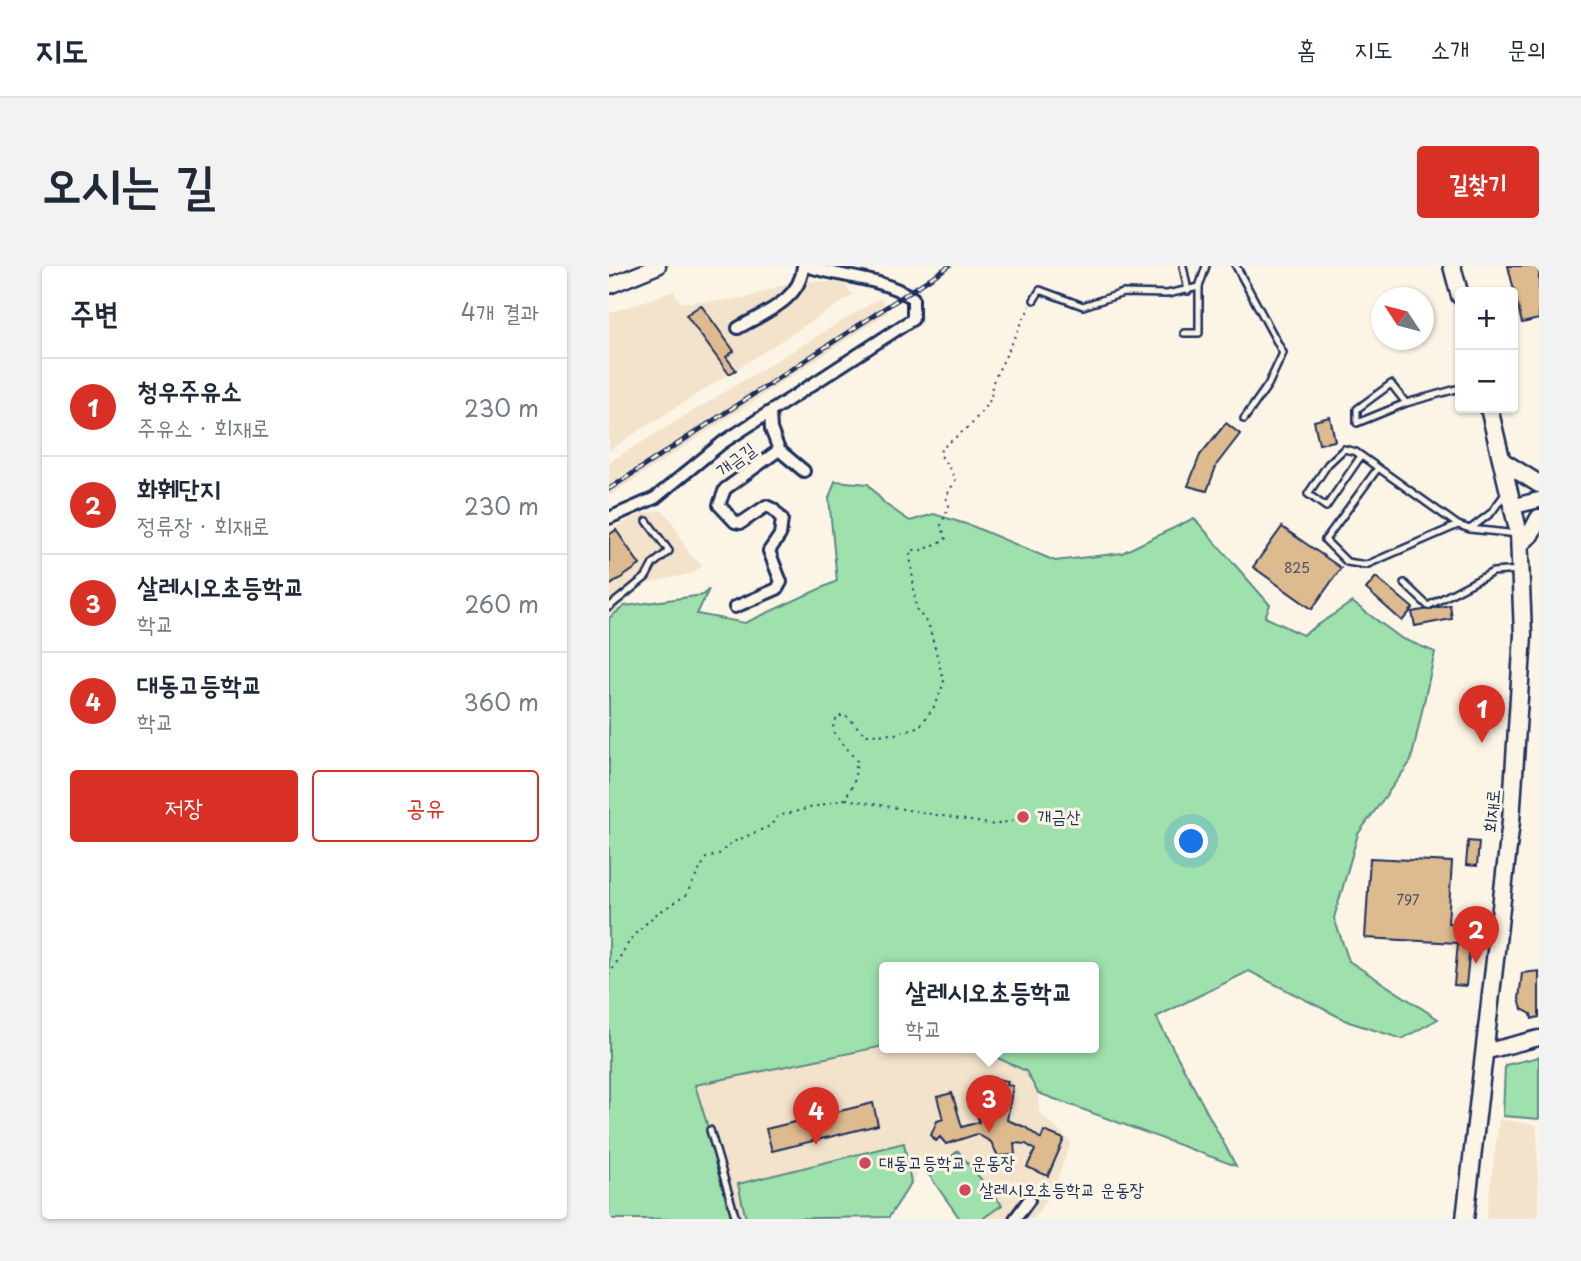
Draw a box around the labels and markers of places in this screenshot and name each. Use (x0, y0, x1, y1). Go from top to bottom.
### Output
pin: 1 (1459, 685, 1505, 743)
place label: 개금산 (1037, 802, 1081, 829)
marker: 개금산 (1015, 809, 1031, 825)
pin: 2 (1453, 906, 1499, 964)
pin: 3 (966, 1075, 1012, 1133)
pin: 4 (793, 1087, 839, 1145)
place label: 대동고등학교 운동장 (879, 1148, 1015, 1175)
marker: 대동고등학교 운동장 (857, 1155, 873, 1171)
place label: 살레시오초등학교 운동장 (979, 1175, 1144, 1202)
marker: 살레시오초등학교 운동장 (957, 1182, 973, 1198)

